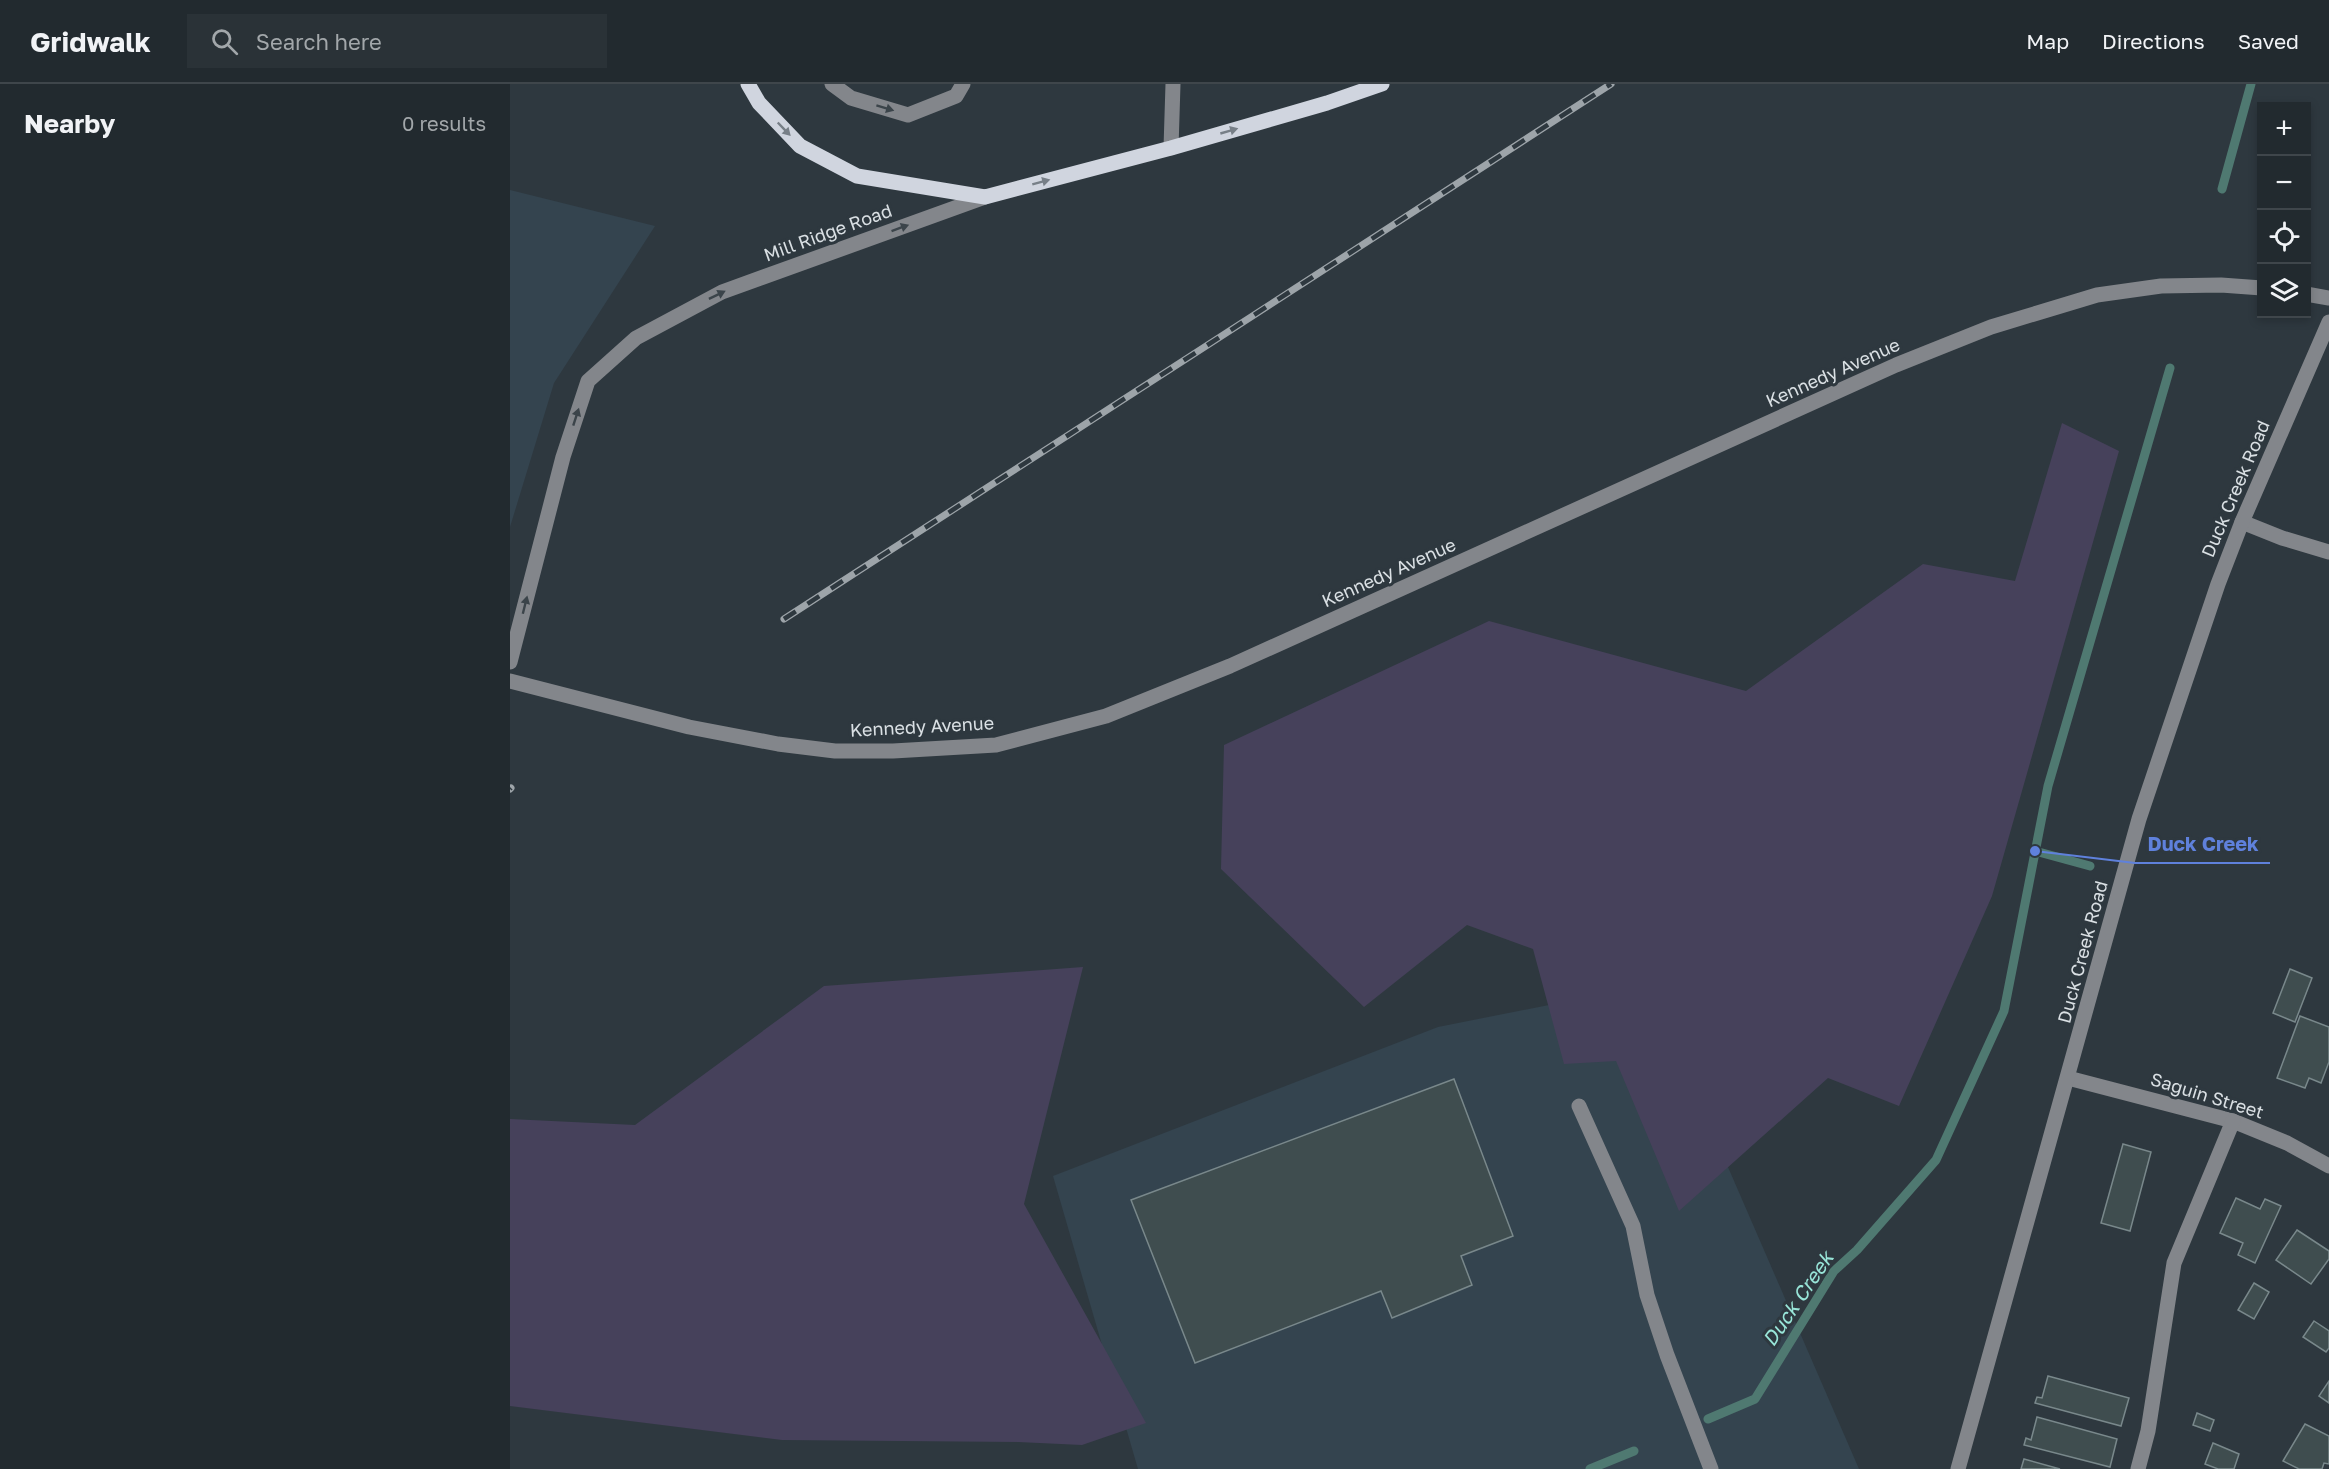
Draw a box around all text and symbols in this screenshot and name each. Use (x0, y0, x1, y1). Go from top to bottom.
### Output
search box (187, 14, 607, 68)
text: Gridwalk (30, 25, 151, 58)
icon: search (208, 25, 241, 58)
text: Search here (256, 28, 382, 55)
text: Map (2026, 28, 2069, 54)
text: Directions (2102, 28, 2205, 54)
text: Saved (2238, 28, 2299, 54)
map controls (2257, 102, 2311, 318)
button: + (2257, 102, 2311, 156)
one-way arrow (876, 104, 894, 113)
text: Nearby (24, 108, 115, 139)
text: 0 results (402, 111, 486, 135)
one-way arrow (777, 122, 791, 137)
one-way arrow (1221, 126, 1239, 135)
button: − (2257, 156, 2311, 210)
one-way arrow (1032, 177, 1051, 187)
street label: Mill Ridge Road (761, 199, 895, 265)
button: locate (2257, 210, 2311, 264)
one-way arrow (892, 222, 910, 232)
button: layers (2257, 264, 2311, 318)
one-way arrow (709, 290, 726, 299)
street label: Kennedy Avenue (1762, 333, 1903, 411)
one-way arrow (572, 408, 581, 426)
street label: Duck Creek Road (2196, 417, 2274, 560)
street label: Kennedy Avenue (1318, 533, 1459, 611)
one-way arrow (520, 596, 530, 615)
street label: Kennedy Avenue (849, 711, 995, 741)
callout: Duck Creek (2135, 825, 2270, 863)
text: Duck Creek (2147, 831, 2259, 855)
street label: Duck Creek Road (2052, 878, 2112, 1025)
street label: Saguin Street (2148, 1067, 2267, 1123)
water label: Duck Creek (1757, 1244, 1839, 1350)

